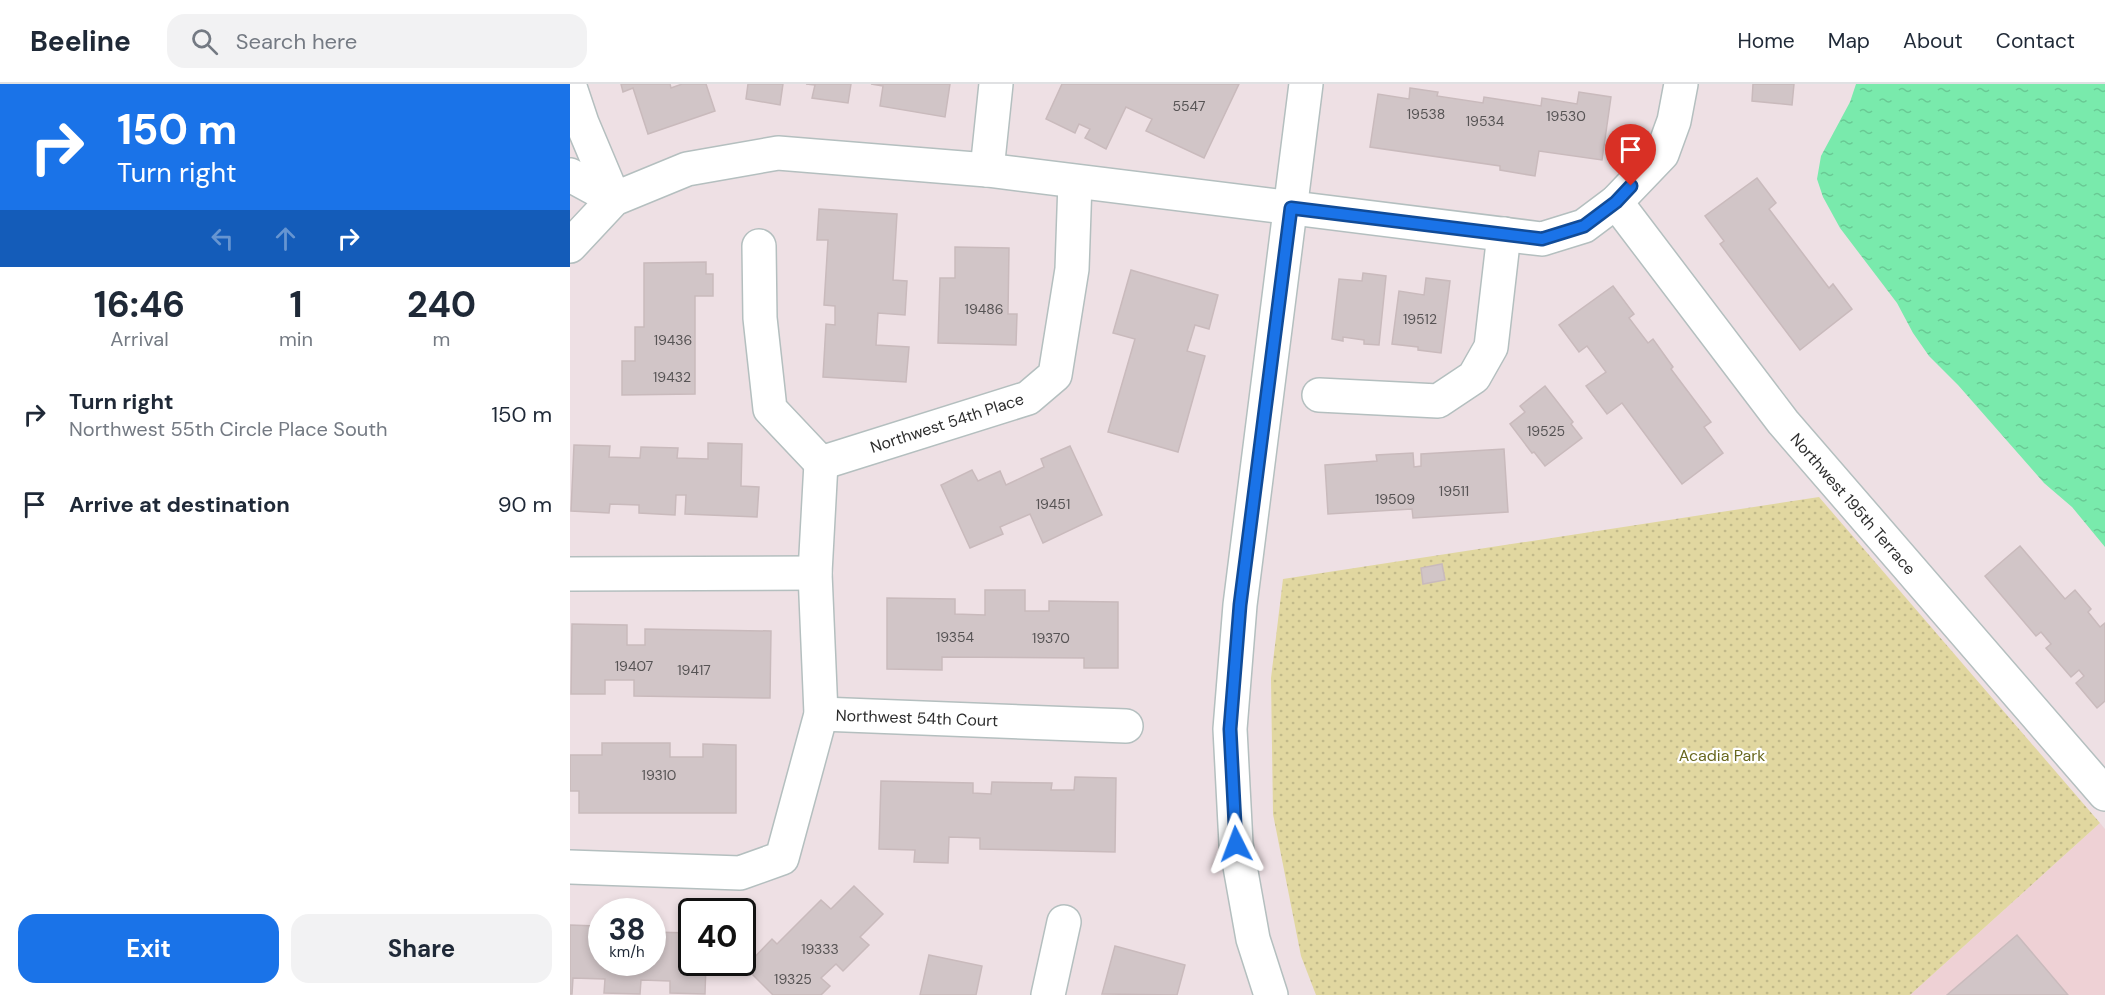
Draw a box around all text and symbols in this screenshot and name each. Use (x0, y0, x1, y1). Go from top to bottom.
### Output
search box (167, 14, 587, 68)
text: Beeline (30, 23, 131, 60)
icon: search (188, 25, 221, 58)
text: Search here (236, 27, 357, 56)
text: Home (1737, 27, 1795, 55)
text: Map (1828, 27, 1870, 55)
text: About (1903, 27, 1963, 55)
text: Contact (1996, 27, 2075, 55)
house number: 5547 (1172, 97, 1206, 115)
text: 150 m (117, 102, 237, 157)
house number: 19538 (1407, 105, 1445, 123)
house number: 19530 (1546, 107, 1586, 125)
icon: right (18, 108, 96, 186)
house number: 19534 (1466, 112, 1505, 130)
pin (1605, 124, 1656, 186)
icon: arrive (1614, 133, 1647, 166)
text: Turn right (117, 155, 237, 190)
icon: left (206, 222, 239, 255)
icon: ahead (269, 222, 302, 255)
icon: right (332, 222, 365, 255)
text: 16:46 (94, 281, 185, 328)
text: 1 (289, 281, 303, 328)
text: 240 (407, 281, 476, 328)
house number: 19486 (965, 300, 1003, 318)
house number: 19512 (1403, 310, 1437, 328)
text: Arrival (110, 326, 169, 352)
text: min (279, 326, 313, 352)
text: m (433, 326, 450, 352)
house number: 19436 (654, 331, 692, 349)
house number: 19432 (653, 368, 691, 386)
text: Turn right (69, 387, 174, 416)
street label: Northwest 54th Place (868, 388, 1026, 458)
icon: right (18, 398, 51, 431)
text: 150 m (491, 400, 552, 429)
text: Northwest 55th Circle Place South (69, 416, 388, 442)
house number: 19525 (1527, 422, 1565, 440)
street label: Northwest 195th Terrace (1786, 429, 1920, 579)
house number: 19511 (1439, 482, 1469, 500)
icon: arrive (18, 488, 51, 521)
text: Arrive at destination (69, 490, 290, 519)
text: 90 m (498, 490, 552, 519)
house number: 19509 (1375, 490, 1415, 508)
house number: 19451 (1036, 495, 1070, 513)
house number: 19354 (936, 628, 975, 646)
house number: 19370 (1032, 629, 1070, 647)
house number: 19407 (615, 657, 653, 675)
house number: 19417 (677, 661, 711, 679)
street label: Northwest 54th Court (835, 705, 999, 731)
park label: Acadia Park (1679, 745, 1765, 766)
house number: 19310 (642, 766, 676, 784)
position arrow (1204, 812, 1268, 876)
speed limit sign: 40 (678, 898, 756, 976)
text: 38 (608, 910, 646, 949)
button: Exit (18, 914, 279, 983)
button: Share (291, 914, 552, 983)
house number: 19333 (801, 940, 839, 958)
text: km/h (609, 942, 645, 962)
house number: 19325 (774, 970, 812, 988)

